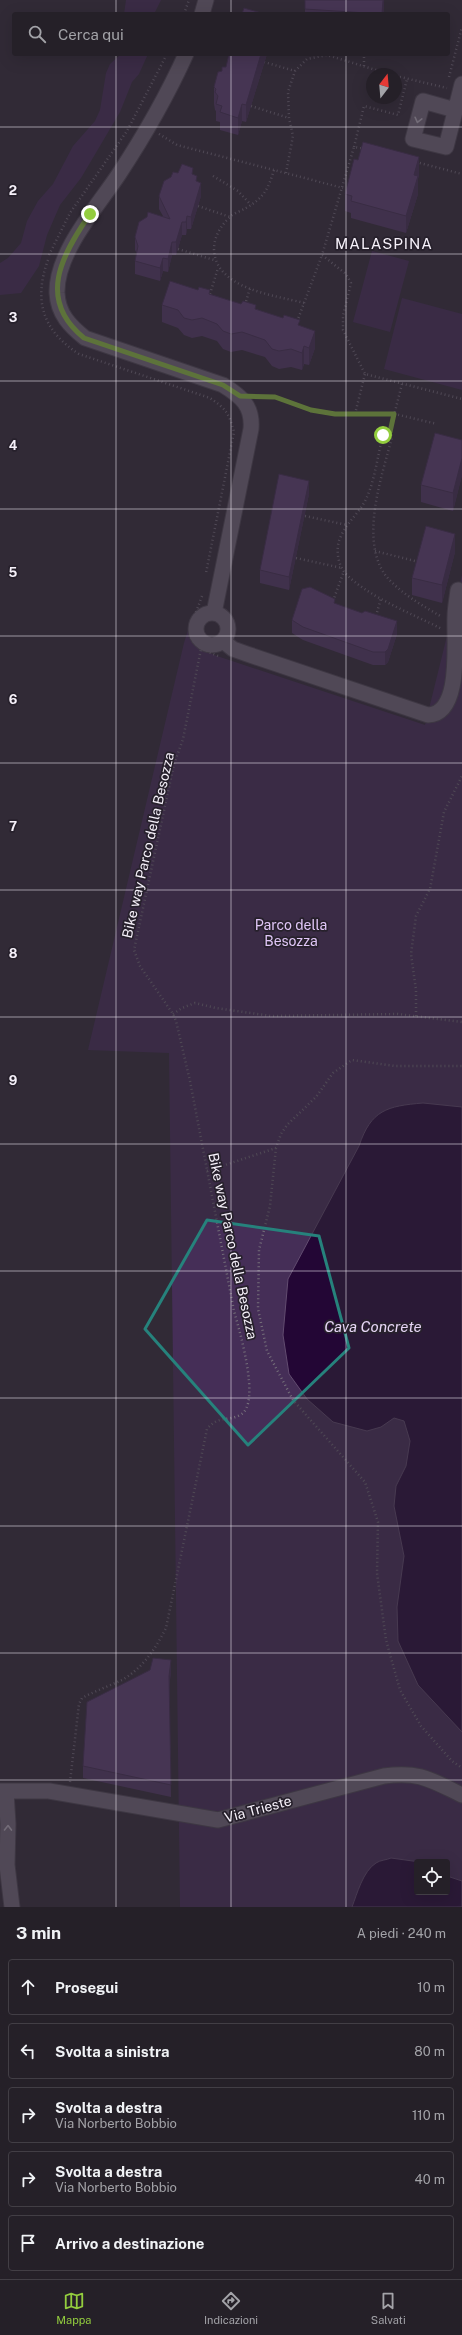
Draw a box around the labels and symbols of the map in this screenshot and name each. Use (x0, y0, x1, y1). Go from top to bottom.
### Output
north arrow (366, 68, 402, 104)
one-way arrow (414, 116, 423, 123)
text: 2 (9, 183, 17, 198)
route end (81, 205, 99, 223)
district label: MALASPINA (335, 235, 433, 252)
text: 3 (9, 310, 18, 325)
route start (374, 426, 392, 444)
text: 4 (9, 438, 18, 453)
text: 5 (9, 565, 18, 580)
text: 6 (9, 692, 18, 707)
street label: Bike way Parco della Besozza (119, 750, 177, 940)
text: 7 (9, 819, 17, 834)
park label: Parco della Besozza (255, 917, 327, 949)
text: 8 (9, 946, 18, 961)
text: 9 (9, 1073, 17, 1088)
street label: Bike way Parco della Besozza (205, 1151, 261, 1341)
water label: Cava Concrete (324, 1318, 422, 1335)
street label: Via Trieste (223, 1792, 293, 1826)
one-way arrow (4, 1825, 12, 1831)

